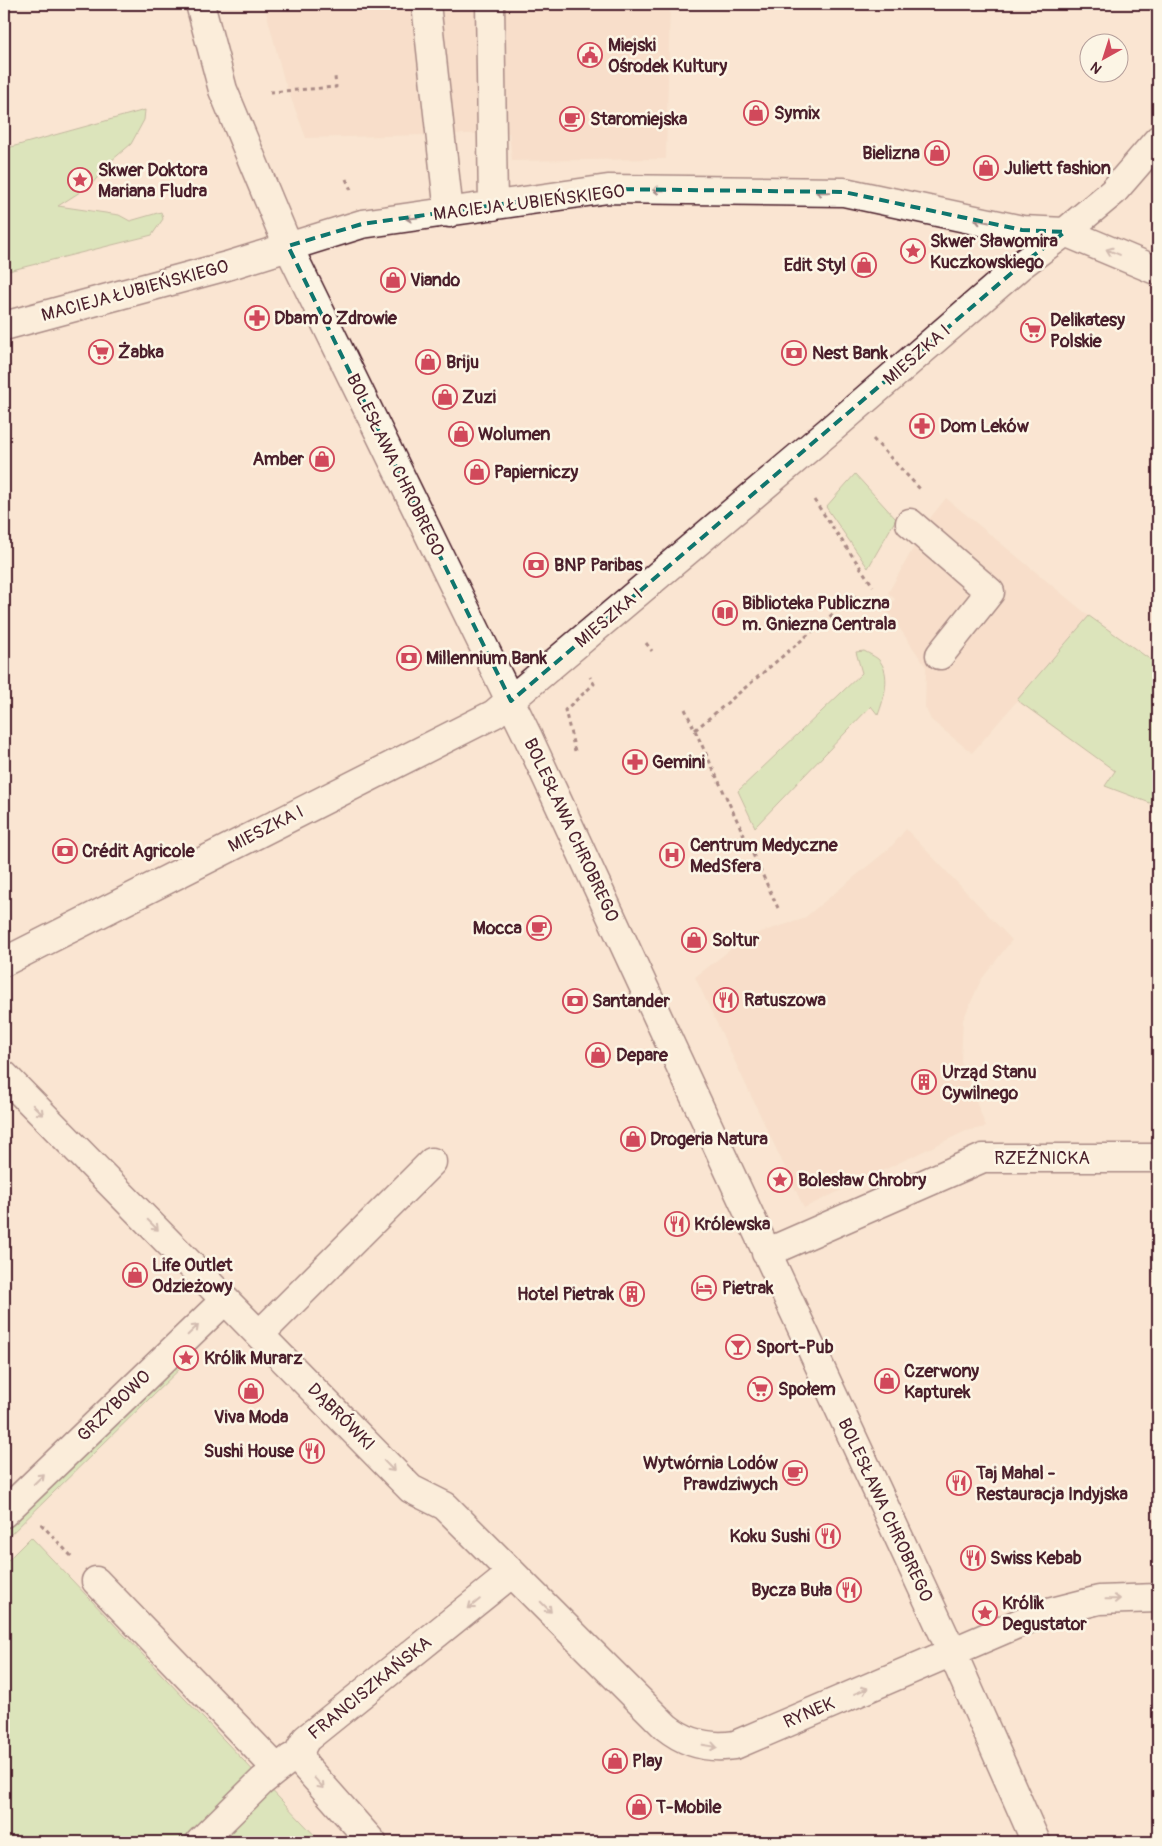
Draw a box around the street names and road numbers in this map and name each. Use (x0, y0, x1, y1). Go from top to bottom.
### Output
street label: MACIEJA ŁUBIEŃSKIEGO (432, 180, 626, 226)
street label: MACIEJA ŁUBIEŃSKIEGO (39, 255, 231, 327)
street label: MIESZKA I (879, 320, 955, 390)
street label: BOLESŁAWA CHROBREGO (341, 370, 449, 560)
street label: MIESZKA I (570, 583, 648, 653)
street label: BOLESŁAWA CHROBREGO (518, 734, 624, 926)
street label: MIESZKA I (224, 800, 308, 858)
street label: RZEŹNICKA (994, 1147, 1090, 1170)
street label: GRZYBOWO (72, 1365, 156, 1447)
street label: DĄBRÓWKI (302, 1378, 380, 1456)
street label: BOLESŁAWA CHROBREGO (832, 1414, 938, 1606)
street label: FRANCISZKAŃSKA (304, 1631, 437, 1745)
street label: RYNEK (780, 1692, 838, 1734)

